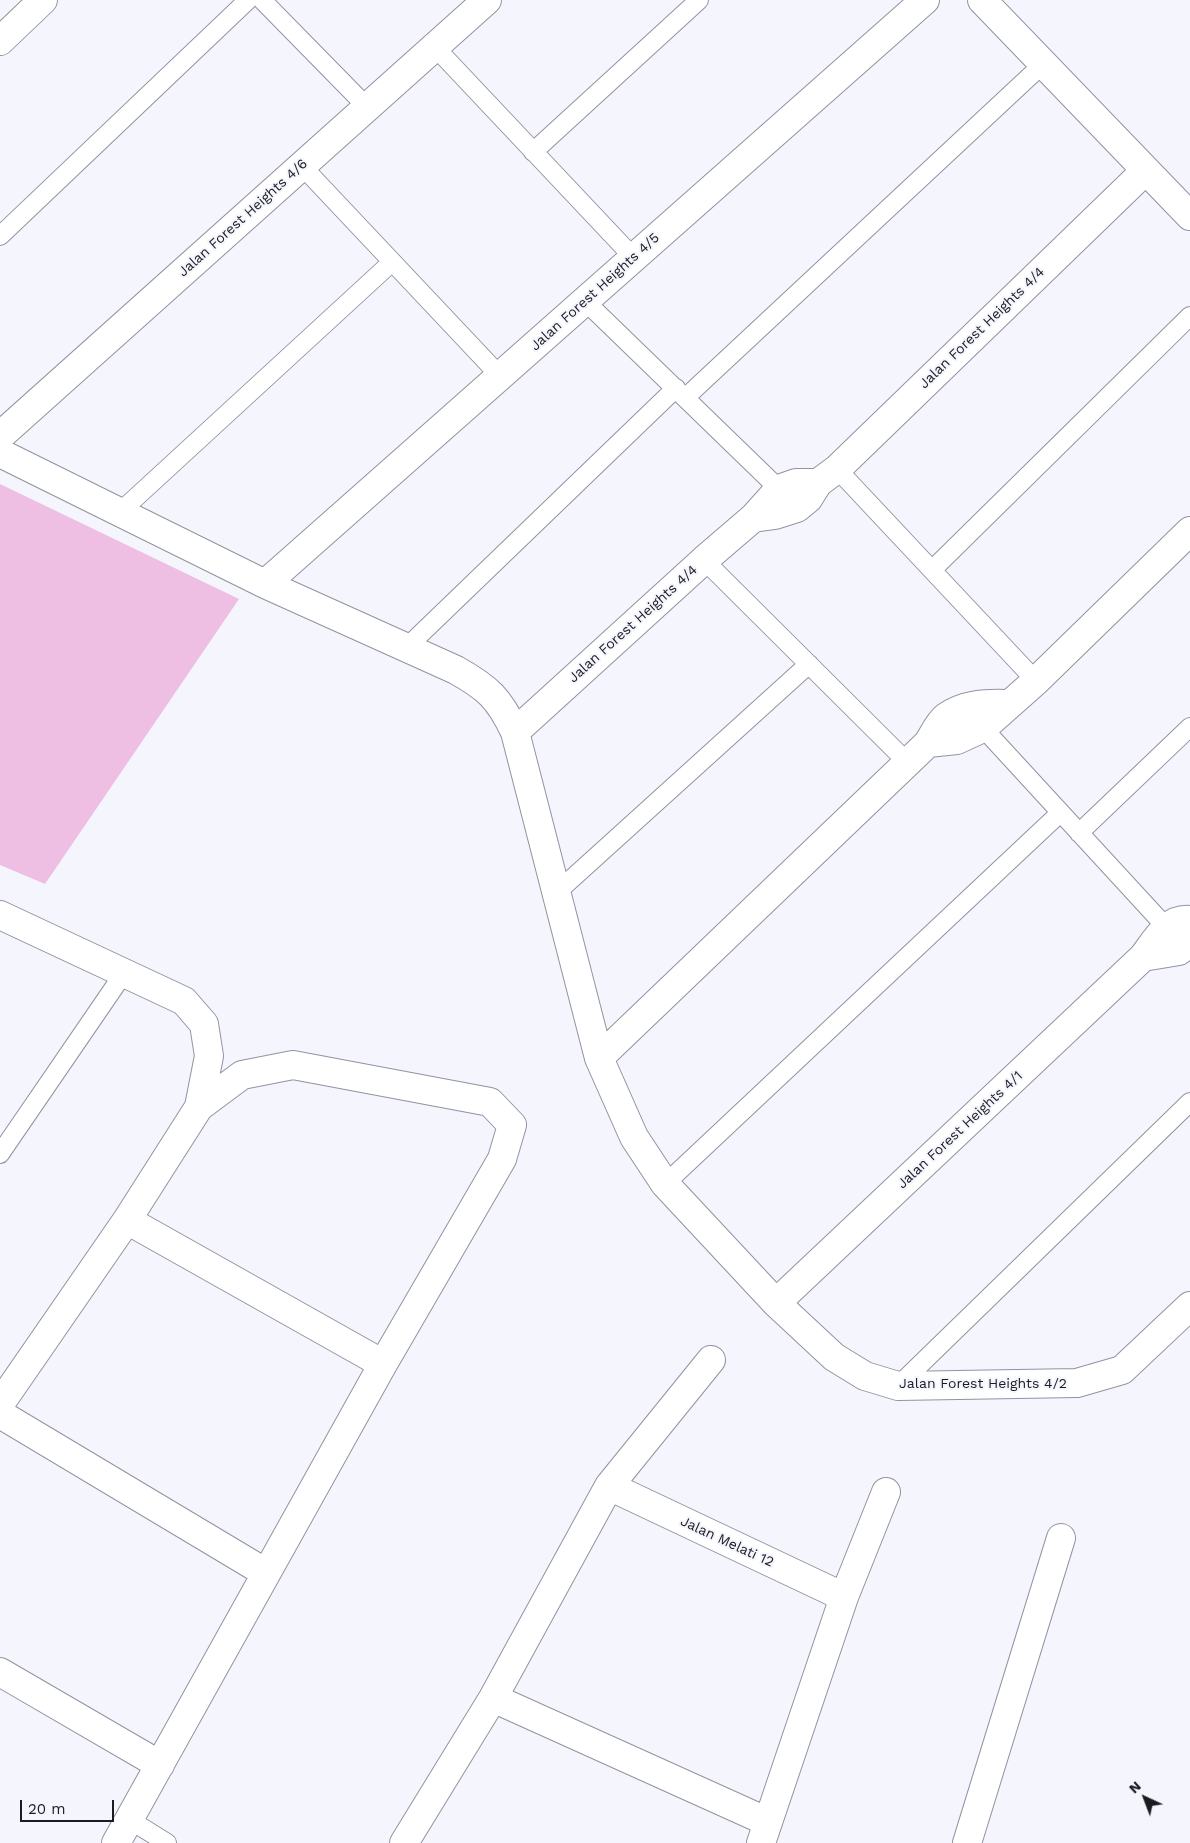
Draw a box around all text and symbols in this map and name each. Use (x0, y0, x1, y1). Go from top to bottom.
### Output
street label: Jalan Forest Heights 4/6 (175, 156, 311, 280)
street label: Jalan Forest Heights 4/5 (527, 230, 663, 354)
street label: Jalan Forest Heights 4/4 (916, 264, 1048, 392)
street label: Jalan Forest Heights 4/4 (565, 562, 701, 686)
street label: Jalan Forest Heights 4/1 (894, 1068, 1026, 1192)
street label: Jalan Forest Heights 4/2 (899, 1376, 1067, 1392)
street label: Jalan Melati 12 (678, 1513, 776, 1571)
north arrow (1120, 1773, 1170, 1823)
text: N (1126, 1778, 1144, 1796)
scale bar (22, 1790, 116, 1822)
text: 20 m (28, 1800, 66, 1818)

